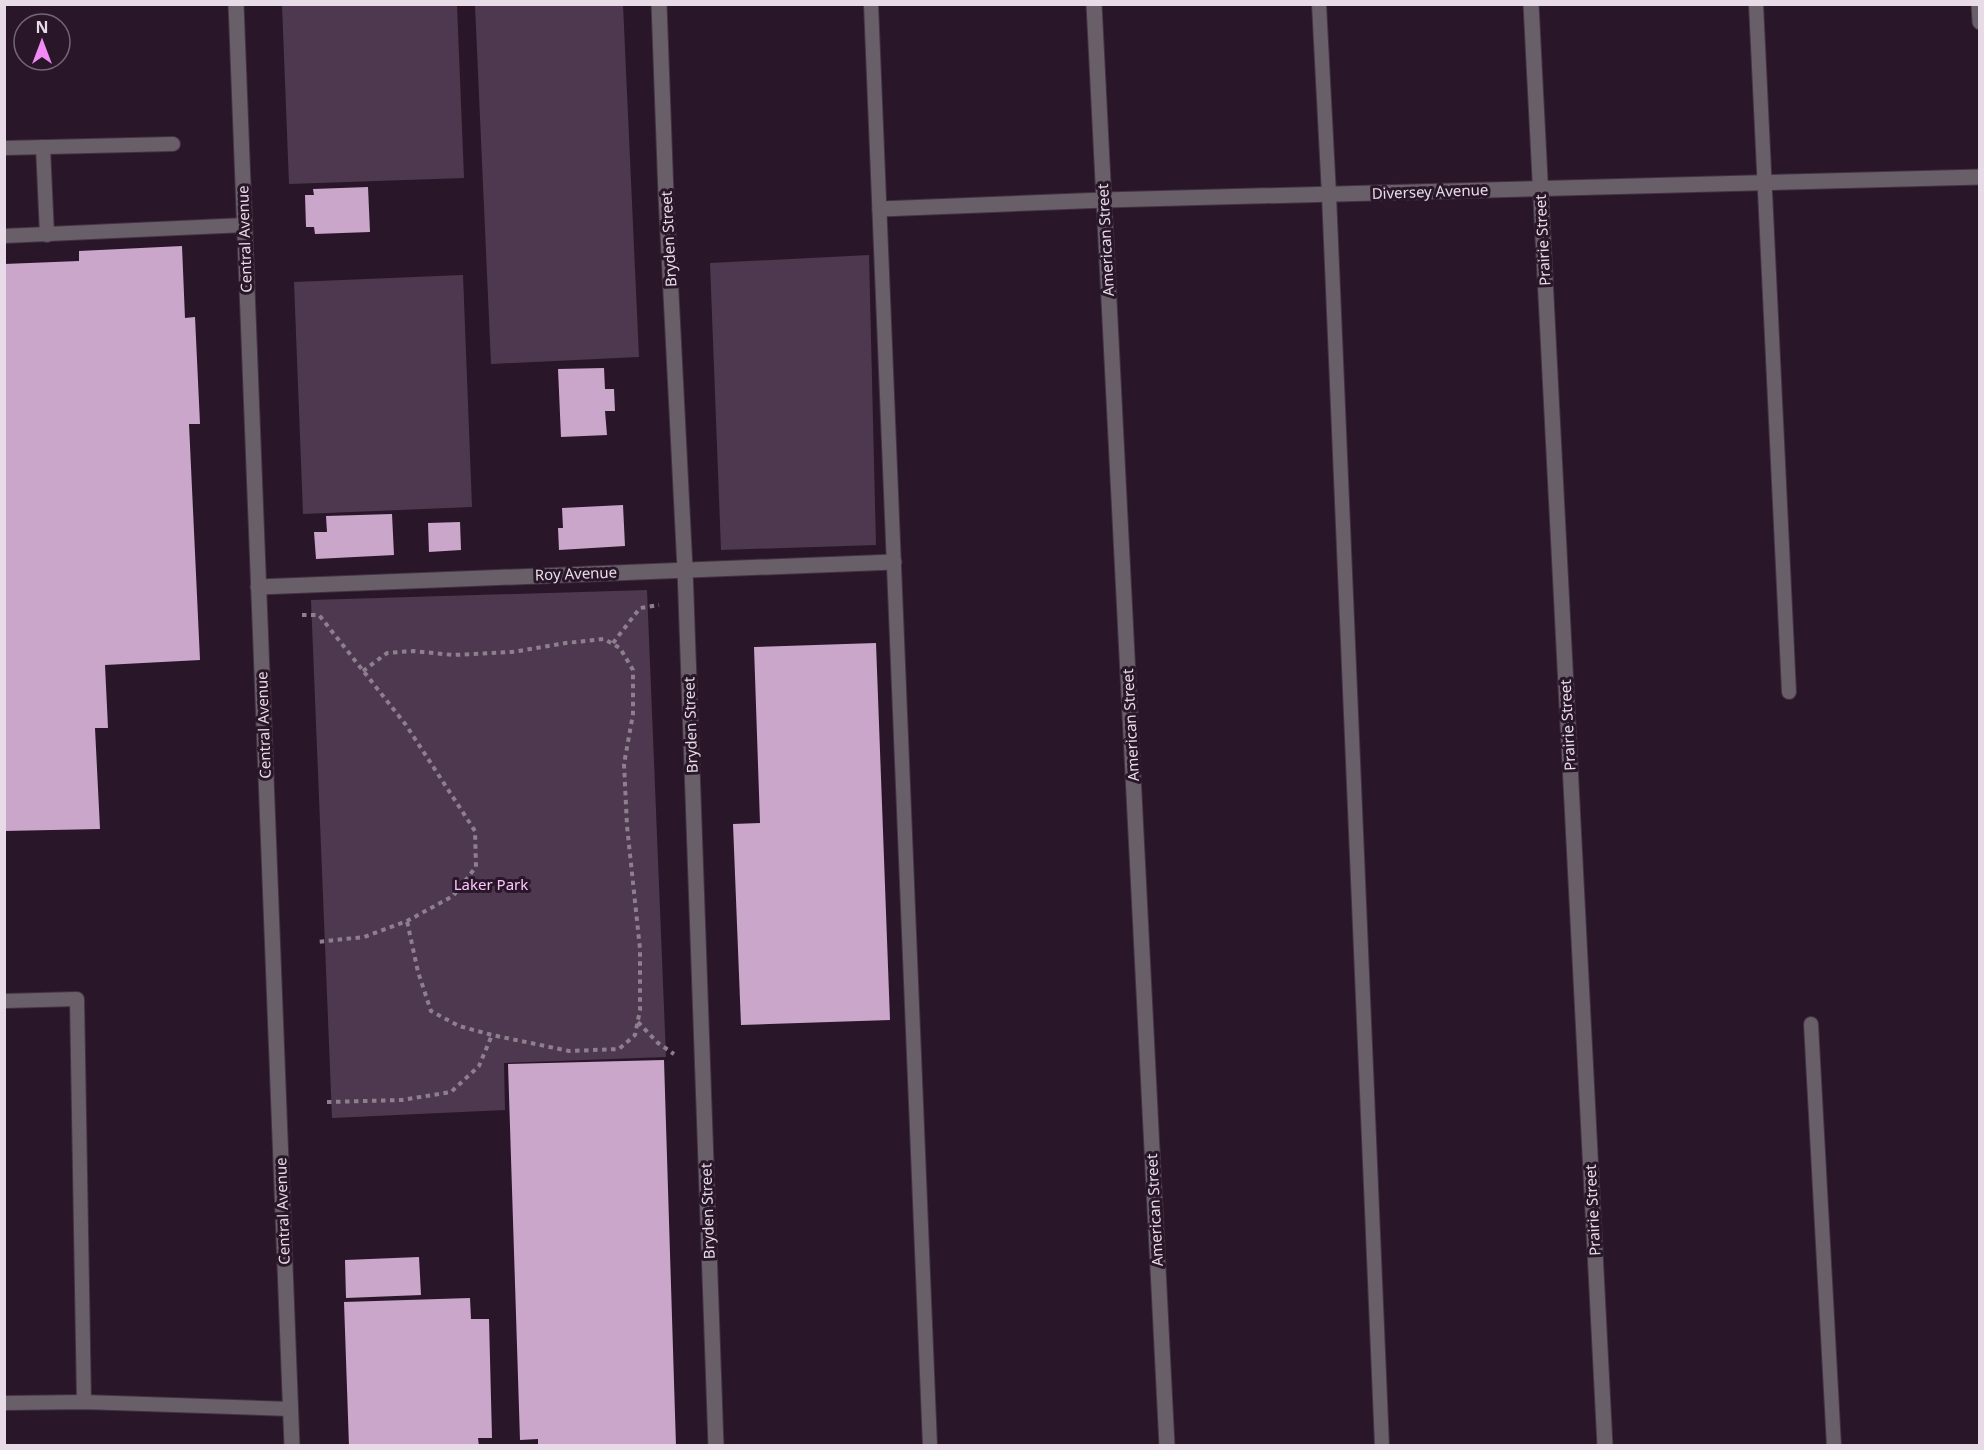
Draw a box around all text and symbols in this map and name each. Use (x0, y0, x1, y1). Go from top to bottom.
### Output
north arrow (12, 12, 72, 72)
text: N (35, 16, 49, 38)
street label: Diversey Avenue (1371, 179, 1489, 203)
street label: American Street (1092, 183, 1118, 297)
street label: Central Avenue (232, 185, 256, 293)
street label: Bryden Street (655, 190, 681, 288)
street label: Prairie Street (1530, 193, 1554, 286)
street label: Roy Avenue (534, 562, 617, 584)
street label: American Street (1117, 668, 1143, 782)
street label: Central Avenue (251, 671, 275, 779)
street label: Bryden Street (678, 676, 702, 774)
street label: Prairie Street (1555, 678, 1579, 771)
park label: Laker Park (454, 874, 528, 894)
street label: American Street (1141, 1153, 1167, 1267)
street label: Central Avenue (270, 1157, 294, 1265)
street label: Bryden Street (695, 1162, 719, 1260)
street label: Prairie Street (1580, 1163, 1604, 1256)

